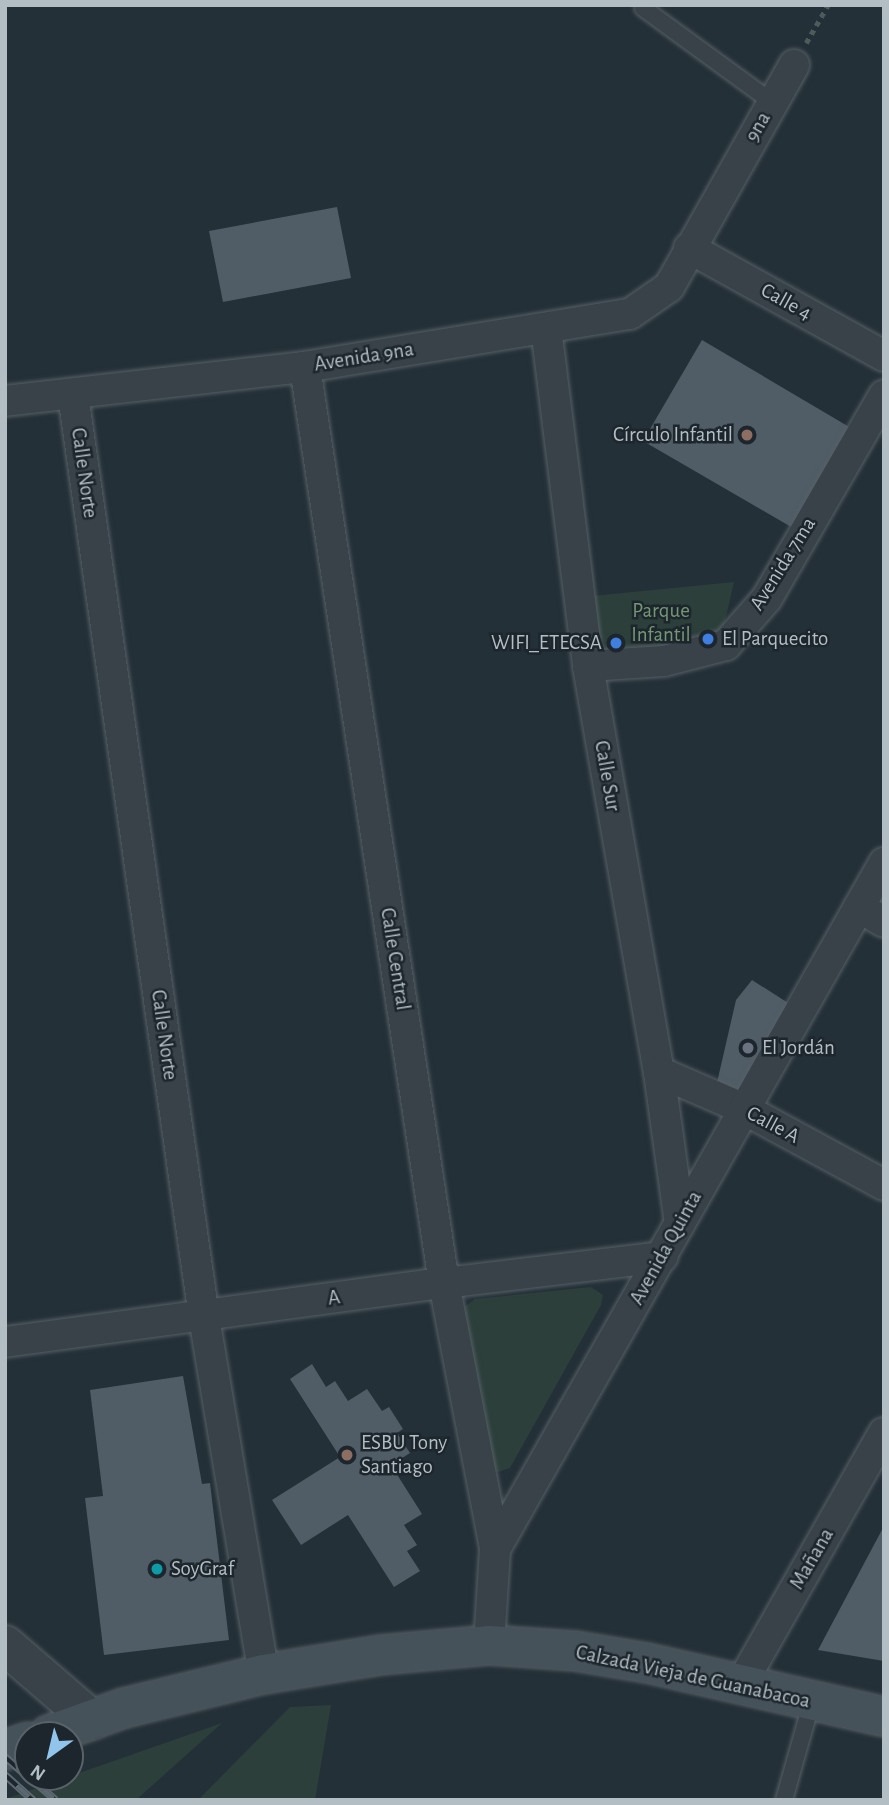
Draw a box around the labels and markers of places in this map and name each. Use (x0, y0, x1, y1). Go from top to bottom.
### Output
place label: Círculo Infantil (613, 422, 733, 448)
marker: Círculo Infantil (739, 427, 755, 443)
place label: El Parquecito (722, 626, 828, 652)
place label: WIFI_ETECSA (491, 630, 602, 656)
marker: El Parquecito (700, 631, 716, 647)
marker: WIFI_ETECSA (608, 635, 624, 651)
place label: El Jordán (762, 1035, 835, 1061)
marker: El Jordán (740, 1040, 756, 1056)
place label: ESBU Tony Santiago (361, 1430, 447, 1480)
marker: ESBU Tony Santiago (339, 1447, 355, 1463)
place label: SoyGraf (171, 1556, 234, 1582)
marker: SoyGraf (149, 1561, 165, 1577)

